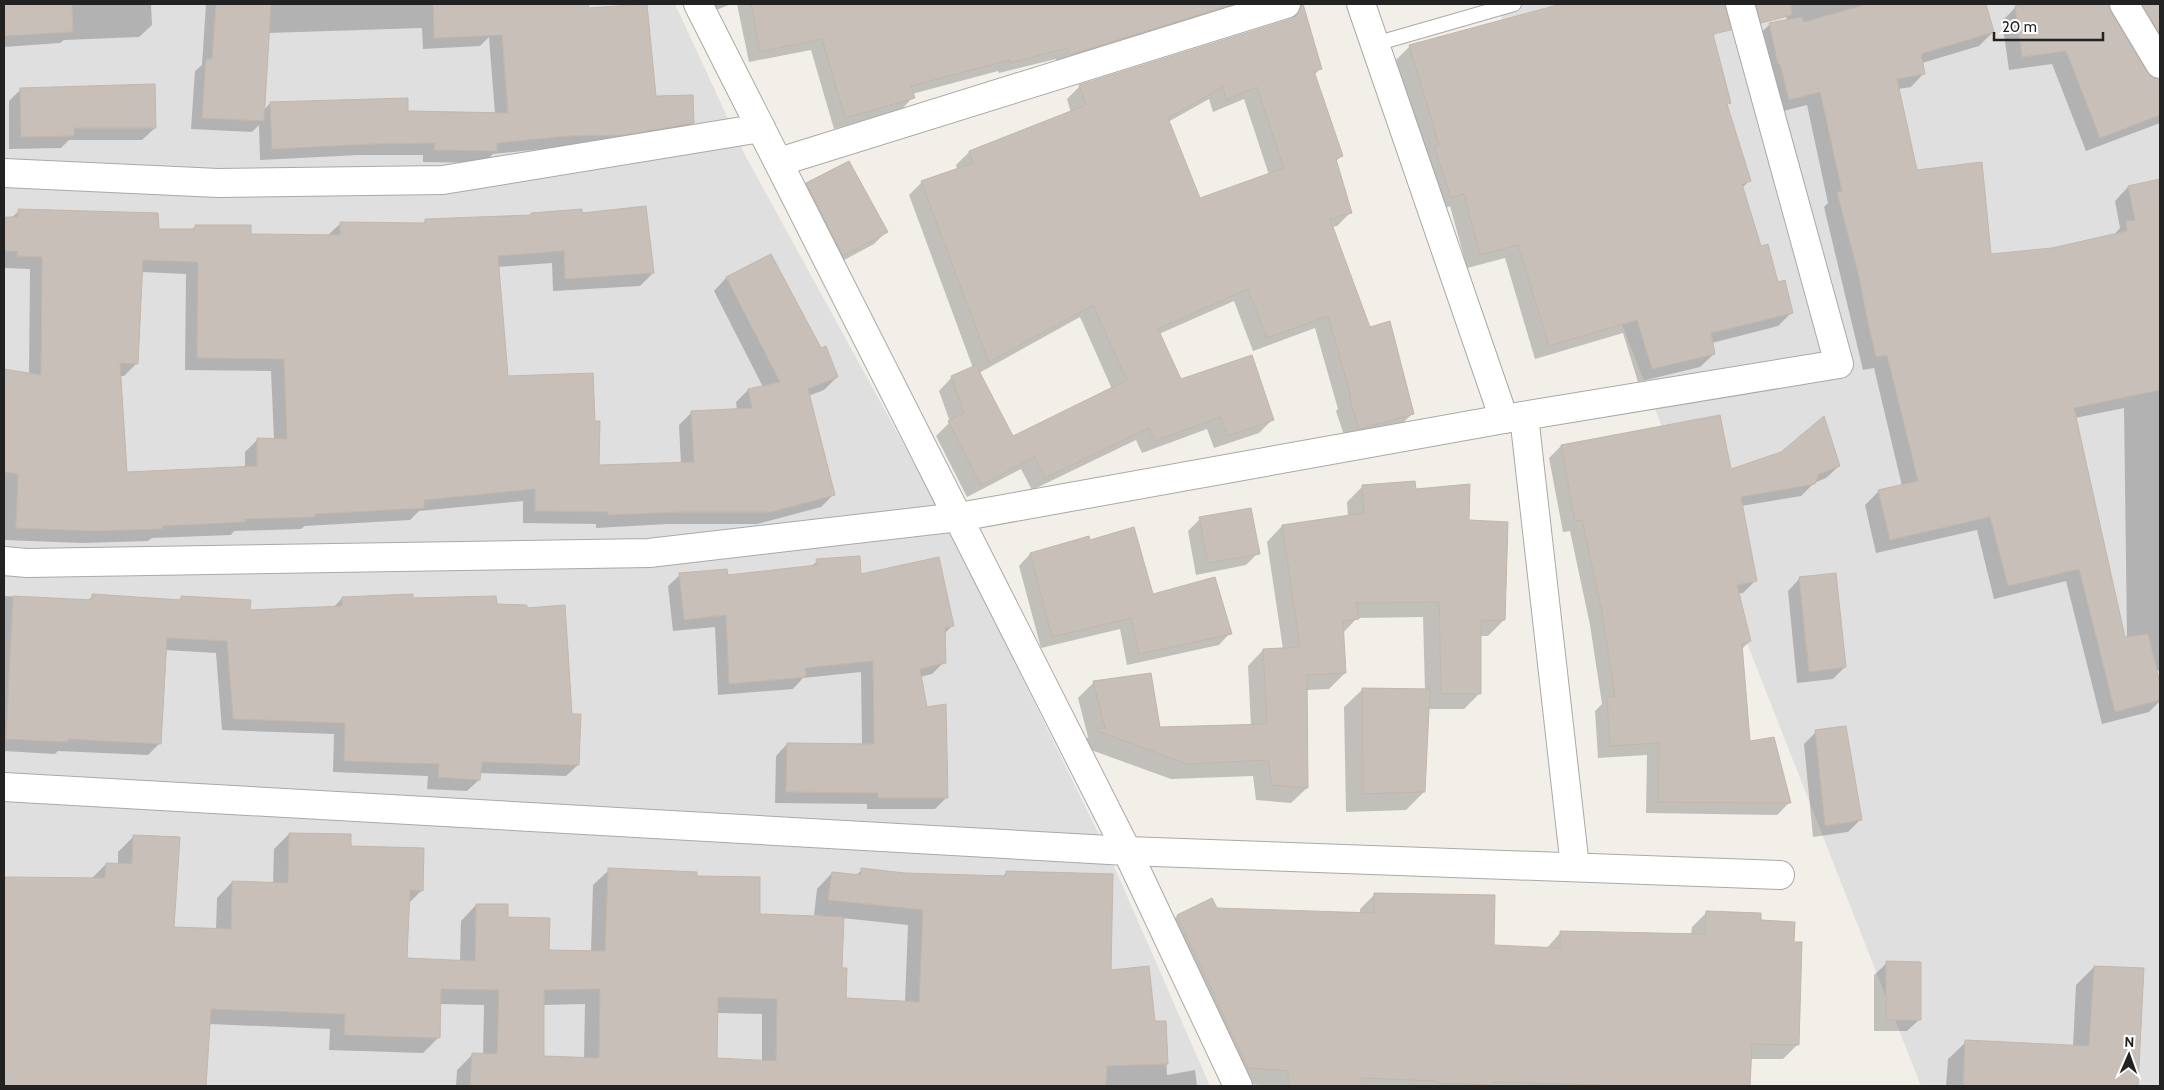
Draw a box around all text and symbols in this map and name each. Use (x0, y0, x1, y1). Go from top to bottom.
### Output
scale bar (1994, 10, 2103, 42)
text: 20 m (2002, 18, 2037, 36)
north arrow (2104, 1030, 2154, 1080)
text: N (2124, 1033, 2135, 1051)

